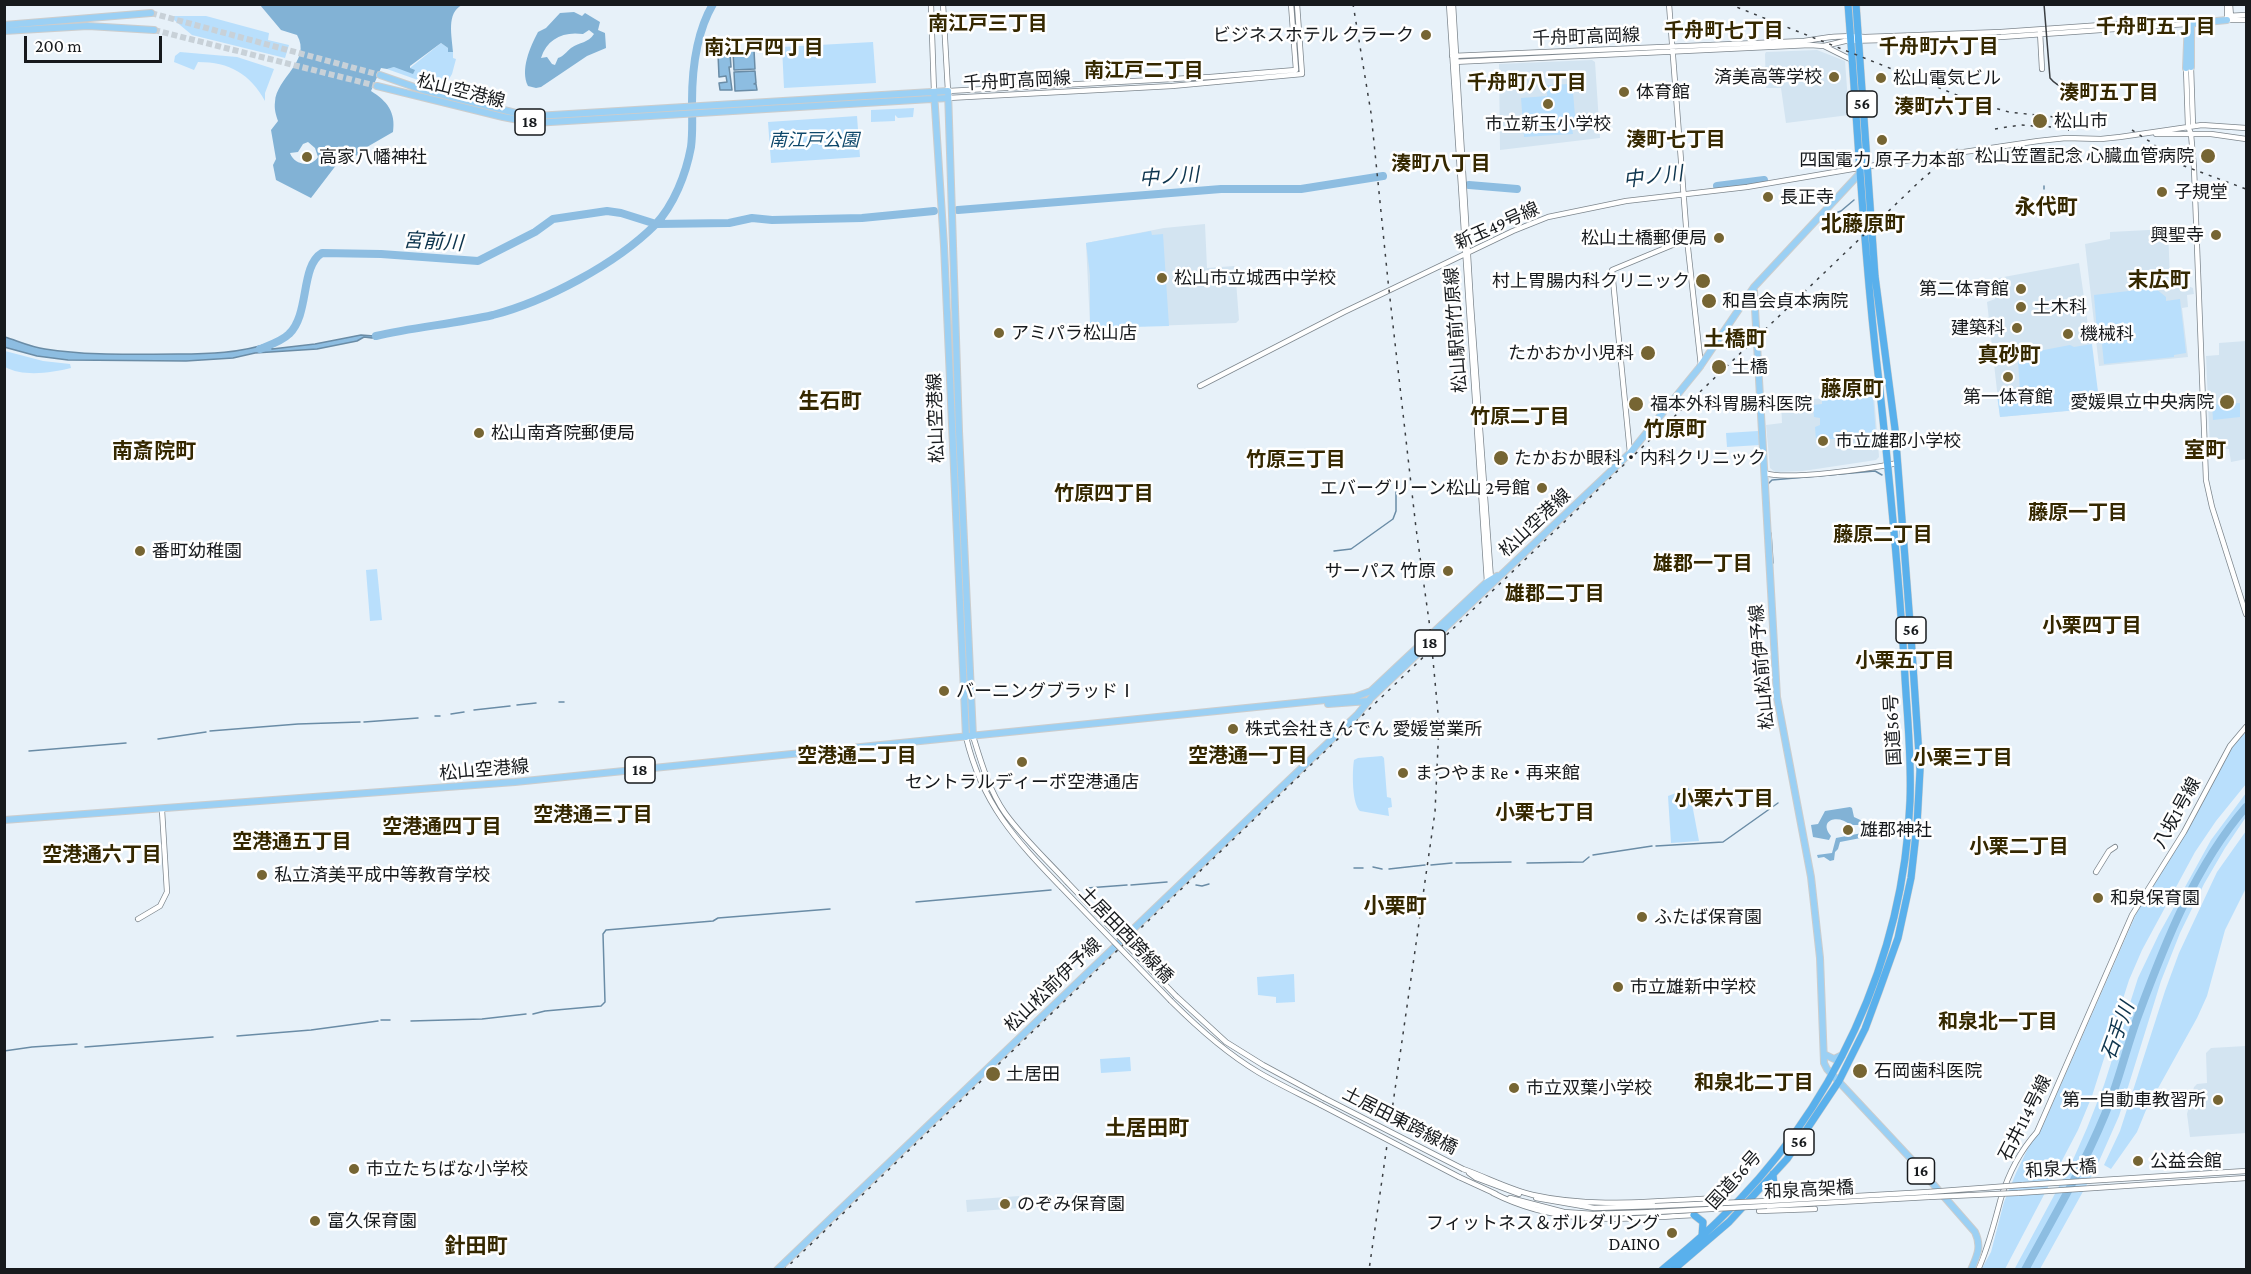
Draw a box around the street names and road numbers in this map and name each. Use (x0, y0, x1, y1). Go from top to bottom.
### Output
street label: 千舟町高岡線 (1532, 24, 1640, 50)
street label: 千舟町高岡線 (963, 67, 1071, 95)
street label: 松山空港線 (415, 70, 507, 112)
road number: 56 (1847, 91, 1877, 117)
road number: 18 (515, 109, 545, 135)
street label: 新玉49号線 (1451, 198, 1543, 254)
street label: 松山駅前竹原線 (1441, 266, 1471, 394)
street label: 松山空港線 (924, 373, 948, 463)
street label: 松山空港線 (1495, 484, 1575, 562)
street label: 松山松前伊予線 (1746, 603, 1778, 731)
road number: 56 (1896, 617, 1926, 643)
road number: 18 (1415, 630, 1445, 656)
street label: 国道56号 (1880, 694, 1906, 766)
street label: 松山空港線 (438, 755, 530, 785)
road number: 18 (625, 757, 655, 783)
street label: 八坂1号線 (2149, 774, 2205, 852)
street label: 土居田西跨線橋 (1074, 882, 1178, 988)
street label: 松山松前伊予線 (1000, 933, 1106, 1037)
street label: 石井114号線 (1994, 1072, 2056, 1164)
street label: 土居田東跨線橋 (1339, 1083, 1461, 1159)
road number: 56 (1784, 1129, 1814, 1155)
street label: 国道56号 (1702, 1146, 1766, 1214)
street label: 和泉大橋 (2024, 1156, 2098, 1182)
road number: 16 (1908, 1158, 1934, 1184)
street label: 和泉高架橋 (1763, 1177, 1855, 1203)

